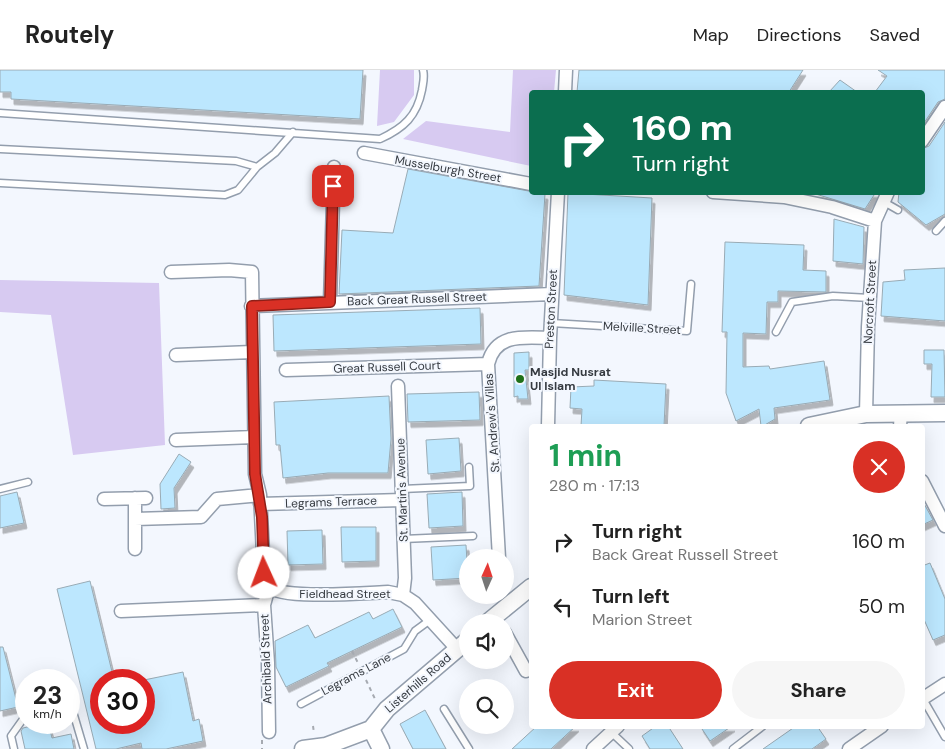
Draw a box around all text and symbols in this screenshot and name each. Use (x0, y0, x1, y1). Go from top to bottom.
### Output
text: Routely (25, 19, 114, 50)
text: Map (693, 23, 729, 47)
text: Directions (757, 23, 842, 47)
text: Saved (870, 23, 920, 47)
text: 160 m (632, 105, 733, 151)
icon: right (549, 110, 614, 175)
text: Turn right (632, 149, 729, 178)
street label: Musselburgh Street (393, 152, 503, 186)
pin (312, 165, 354, 207)
icon: arrive (319, 172, 347, 200)
street label: Norcroft Street (860, 259, 880, 344)
street label: Preston Street (541, 269, 561, 349)
street label: Back Great Russell Street (347, 289, 487, 309)
street label: Melville Street (603, 318, 682, 338)
street label: Great Russell Court (333, 357, 441, 377)
place label: Masjid Nusrat Ul Islam (530, 364, 611, 394)
street label: St. Andrew's Villas (481, 373, 503, 473)
marker: Masjid Nusrat Ul Islam (514, 373, 526, 385)
text: 1 min (549, 436, 622, 475)
street label: St. Martin's Avenue (392, 438, 412, 542)
button: close (853, 441, 905, 493)
text: 280 m · 17:13 (549, 475, 640, 496)
street label: Legrams Terrace (285, 492, 377, 512)
text: Turn right (592, 519, 682, 544)
icon: right (549, 528, 577, 556)
text: 160 m (852, 529, 905, 554)
text: Back Great Russell Street (592, 544, 778, 565)
position arrow (237, 546, 289, 598)
north arrow (459, 549, 514, 604)
map controls (459, 549, 514, 734)
text: Turn left (592, 584, 670, 609)
street label: Fieldhead Street (299, 586, 391, 602)
icon: left (549, 593, 577, 621)
text: 50 m (858, 594, 905, 619)
text: Marion Street (592, 609, 692, 630)
street label: Archibald Street (256, 613, 276, 704)
button: sound (459, 614, 514, 669)
street label: Legrams Lane (318, 649, 394, 699)
street label: Listerhills Road (381, 650, 455, 716)
button: Exit (549, 661, 722, 719)
button: Share (732, 661, 905, 719)
speed limit sign: 30 (90, 669, 155, 734)
text: 23 (33, 679, 62, 712)
button: search (459, 679, 514, 734)
text: km/h (33, 706, 62, 722)

